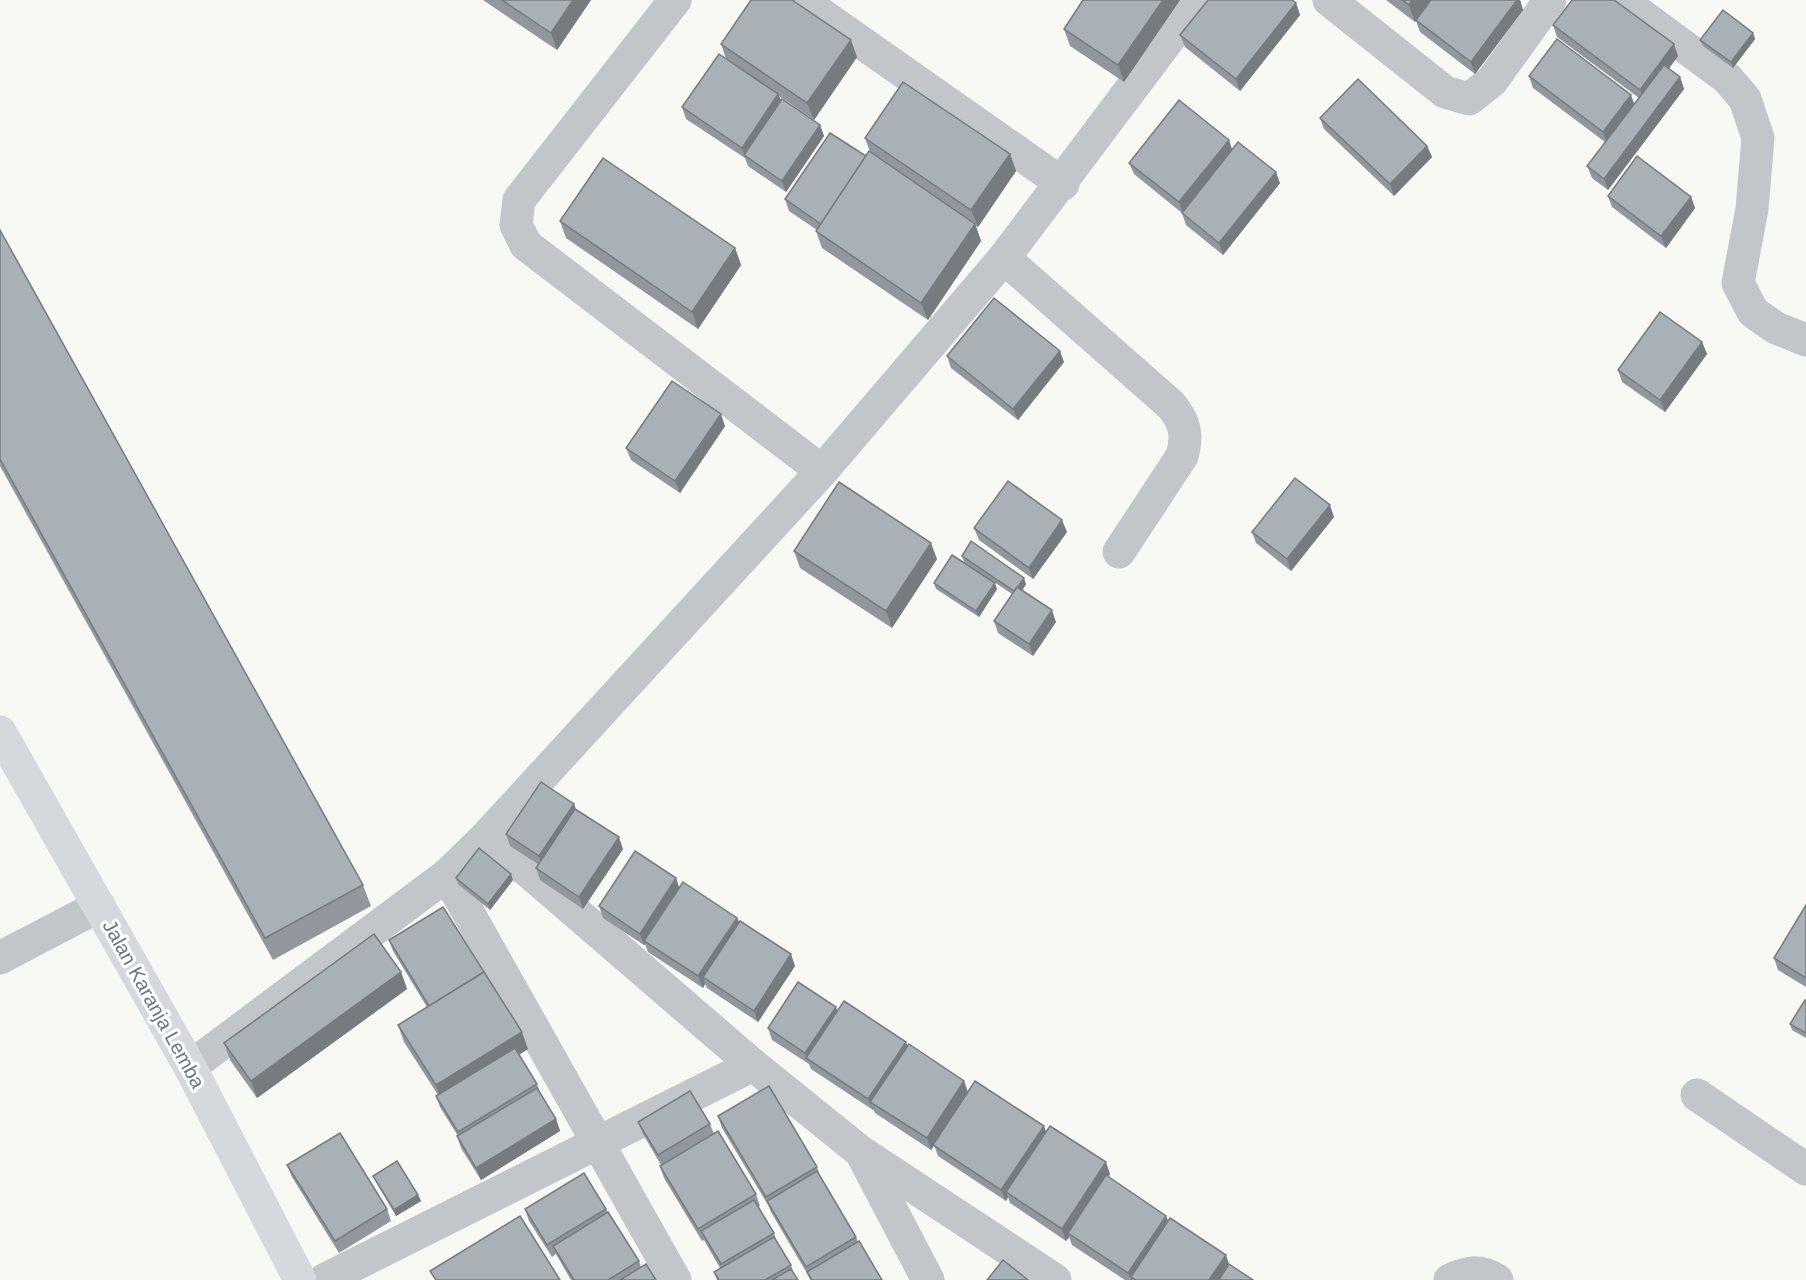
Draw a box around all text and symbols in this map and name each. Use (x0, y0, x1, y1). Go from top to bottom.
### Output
street label: Jalan Karanja Lemba (99, 916, 210, 1093)

